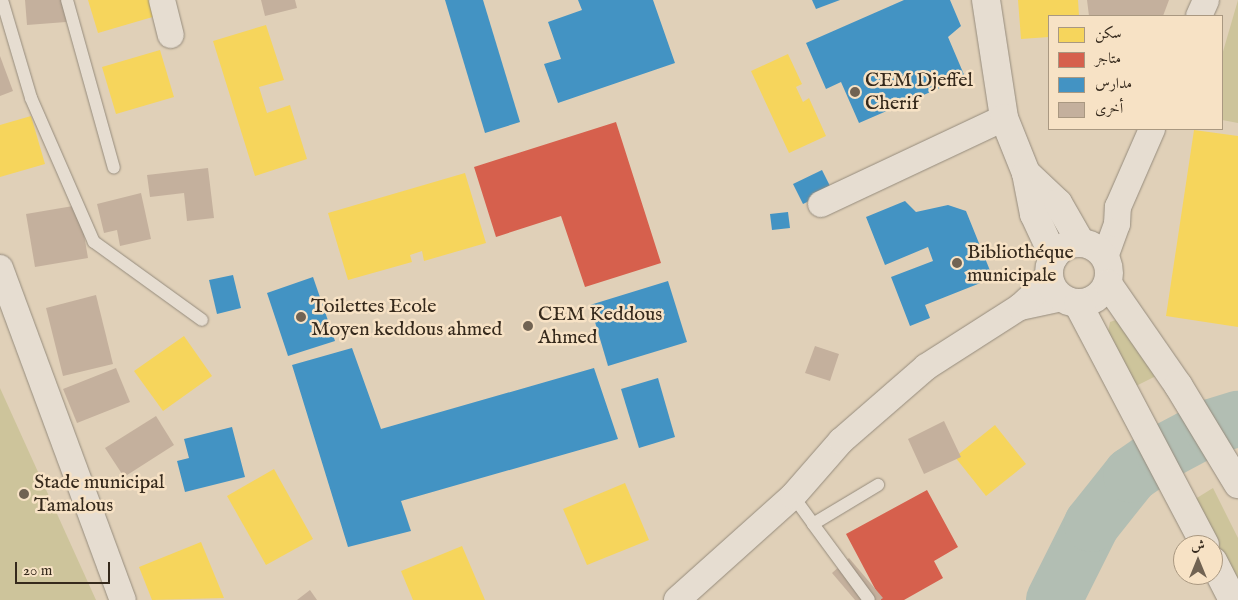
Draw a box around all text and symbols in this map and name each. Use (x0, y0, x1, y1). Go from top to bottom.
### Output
legend (1048, 15, 1223, 130)
text: سكن (1095, 24, 1122, 43)
text: متاجر (1095, 49, 1121, 68)
place label: CEM Djeffel Cherif (865, 68, 973, 115)
text: مدارس (1095, 74, 1132, 93)
marker: CEM Djeffel Cherif (849, 86, 861, 98)
text: أخرى (1095, 99, 1123, 118)
place label: Bibliothéque municipale (967, 240, 1074, 287)
marker: Bibliothéque municipale (951, 257, 963, 269)
place label: Toilettes Ecole Moyen keddous ahmed (311, 294, 502, 341)
place label: CEM Keddous Ahmed (538, 302, 662, 349)
marker: Toilettes Ecole Moyen keddous ahmed (295, 311, 307, 323)
marker: CEM Keddous Ahmed (522, 320, 534, 332)
place label: Stade municipal Tamalous (34, 470, 164, 517)
marker: Stade municipal Tamalous (18, 488, 30, 500)
north arrow (1173, 535, 1223, 585)
text: ش (1191, 537, 1205, 555)
scale bar (18, 552, 112, 584)
text: 20 m (23, 561, 52, 580)

